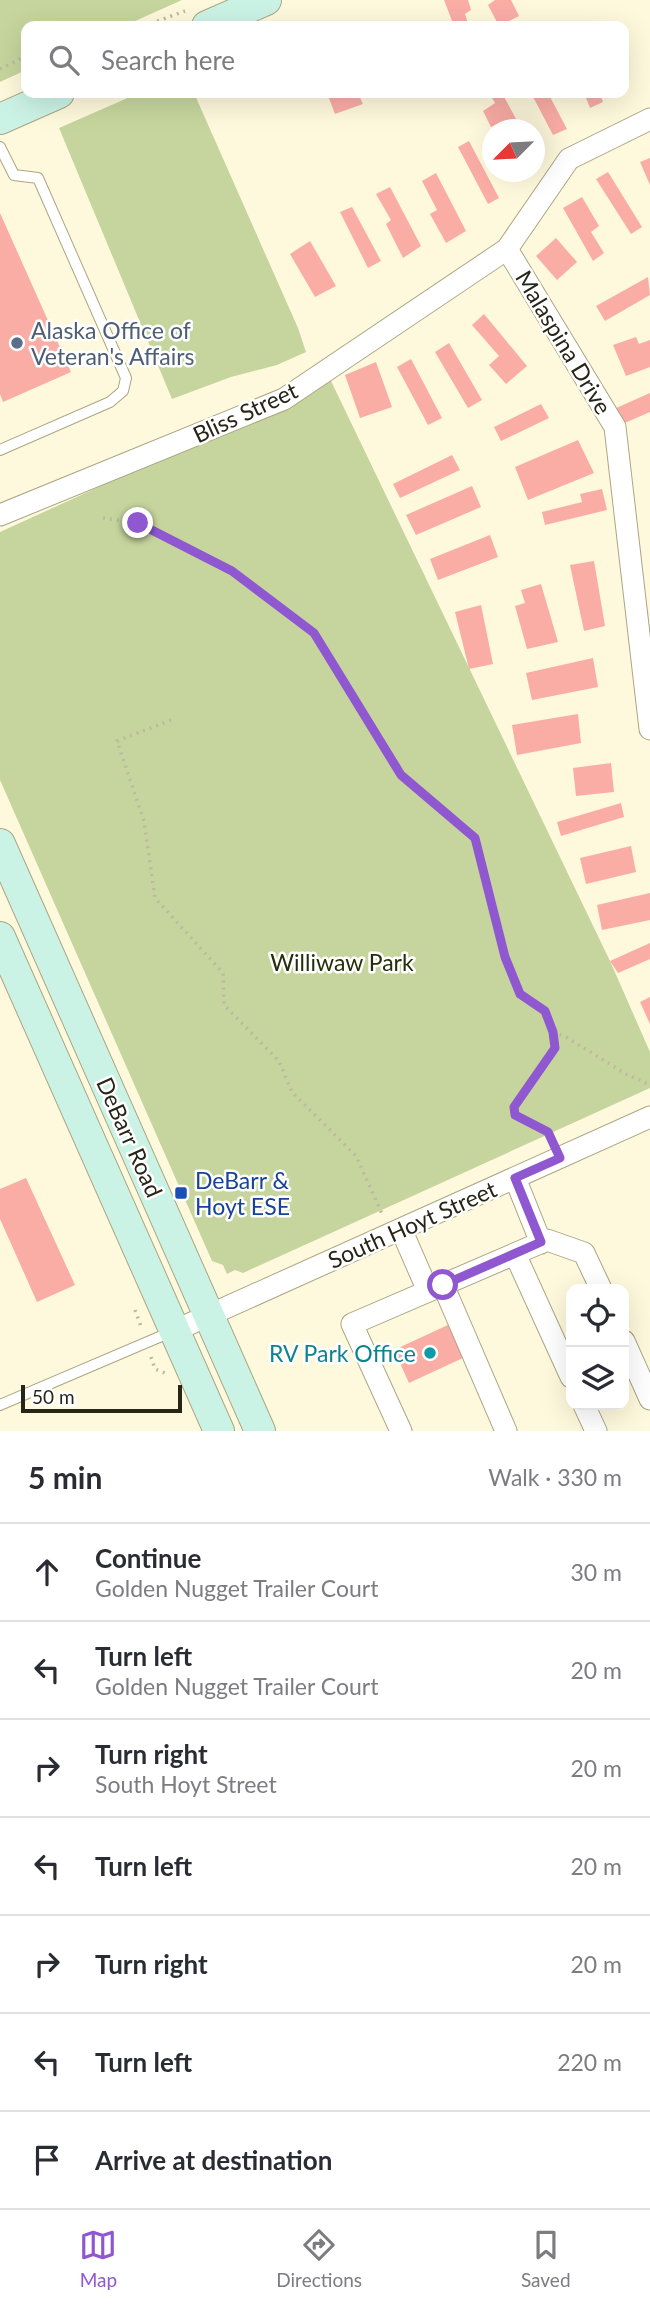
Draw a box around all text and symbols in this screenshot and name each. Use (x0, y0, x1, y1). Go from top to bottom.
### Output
search box (21, 21, 629, 98)
icon: search (45, 41, 83, 79)
text: Search here (101, 44, 235, 76)
north arrow (482, 119, 545, 182)
street label: Malaspina Drive (510, 265, 618, 419)
place label: Alaska Office of Veteran's Affairs (31, 316, 195, 370)
marker: Alaska Office of Veteran's Affairs (9, 335, 25, 351)
street label: Bliss Street (188, 375, 302, 448)
route end (122, 507, 153, 538)
park label: Williwaw Park (270, 948, 414, 976)
street label: DeBarr Road (91, 1073, 169, 1201)
place label: DeBarr & Hoyt ESE (195, 1166, 290, 1220)
street label: South Hoyt Street (323, 1174, 501, 1274)
marker: DeBarr & Hoyt ESE (173, 1185, 189, 1201)
route start (427, 1269, 458, 1300)
map controls (566, 1284, 629, 1410)
button: locate (566, 1284, 629, 1347)
place label: RV Park Office (269, 1339, 416, 1367)
marker: RV Park Office (422, 1345, 438, 1361)
button: layers (566, 1347, 629, 1410)
scale bar (21, 1382, 182, 1414)
text: 50 m (32, 1385, 75, 1408)
text: 5 min (28, 1459, 102, 1495)
text: Walk · 330 m (488, 1463, 622, 1491)
text: Continue (95, 1542, 201, 1574)
icon: ahead (28, 1553, 66, 1591)
text: 30 m (571, 1558, 622, 1586)
text: Golden Nugget Trailer Court (95, 1574, 378, 1602)
text: Turn left (95, 1640, 192, 1672)
icon: left (28, 1651, 66, 1689)
text: 20 m (571, 1656, 622, 1684)
text: Golden Nugget Trailer Court (95, 1672, 378, 1700)
text: Turn right (95, 1738, 208, 1770)
icon: right (28, 1749, 66, 1787)
text: 20 m (571, 1754, 622, 1782)
text: South Hoyt Street (95, 1770, 277, 1798)
icon: left (28, 1847, 66, 1885)
text: Turn left (95, 1850, 192, 1882)
text: 20 m (571, 1852, 622, 1880)
icon: right (28, 1945, 66, 1983)
text: Turn right (95, 1948, 208, 1980)
text: 20 m (571, 1950, 622, 1978)
icon: left (28, 2043, 66, 2081)
text: Turn left (95, 2046, 192, 2078)
text: 220 m (557, 2048, 622, 2076)
icon: arrive (28, 2141, 66, 2179)
text: Arrive at destination (95, 2144, 332, 2176)
tab: Map (79, 2226, 117, 2291)
tab: Directions (276, 2226, 362, 2291)
tab: Saved (521, 2226, 571, 2291)

